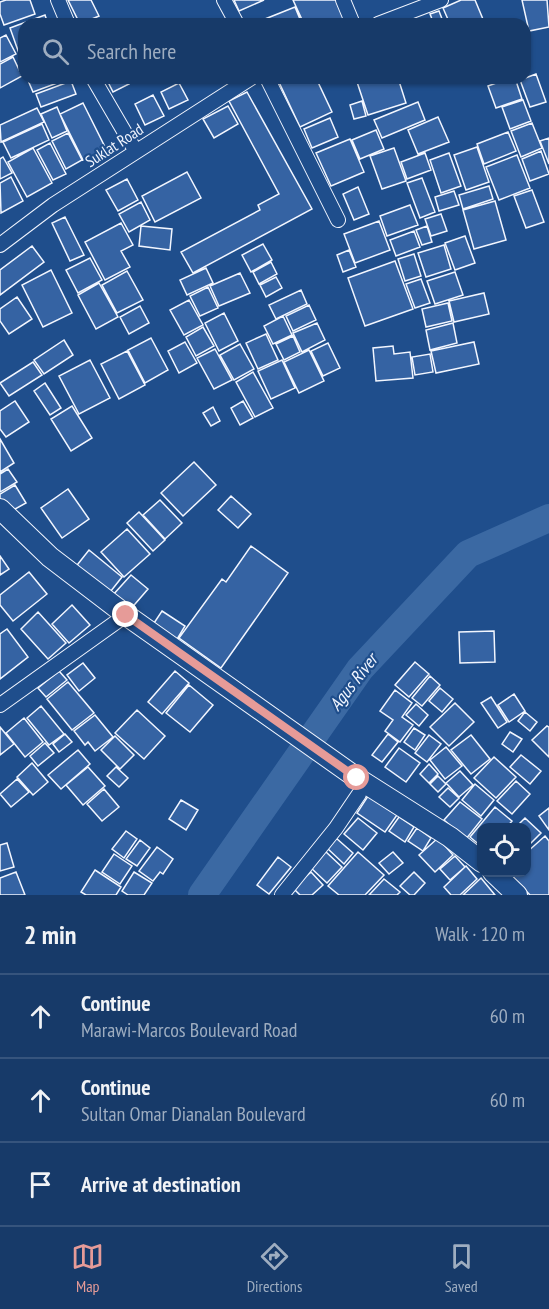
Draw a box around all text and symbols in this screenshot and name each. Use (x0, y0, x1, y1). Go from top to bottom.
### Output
search box (18, 18, 531, 84)
icon: search (39, 35, 72, 68)
text: Search here (87, 37, 176, 65)
street label: Suklat Road (81, 119, 147, 171)
route end (112, 601, 138, 627)
water label: Agus River (324, 647, 384, 715)
route start (343, 764, 369, 790)
map controls (477, 823, 531, 877)
button: locate (477, 823, 531, 877)
text: 2 min (24, 918, 77, 951)
text: Walk · 120 m (435, 921, 525, 947)
text: Continue (81, 989, 151, 1017)
icon: ahead (24, 1000, 57, 1033)
text: 60 m (490, 1003, 525, 1029)
text: Marawi-Marcos Boulevard Road (81, 1017, 297, 1043)
text: Continue (81, 1073, 151, 1101)
icon: ahead (24, 1084, 57, 1117)
text: 60 m (490, 1087, 525, 1113)
text: Sultan Omar Dianalan Boulevard (81, 1101, 306, 1127)
icon: arrive (24, 1168, 57, 1201)
text: Arrive at destination (81, 1170, 241, 1198)
tab: Map (71, 1240, 104, 1296)
tab: Directions (247, 1240, 302, 1296)
tab: Saved (445, 1240, 478, 1296)

